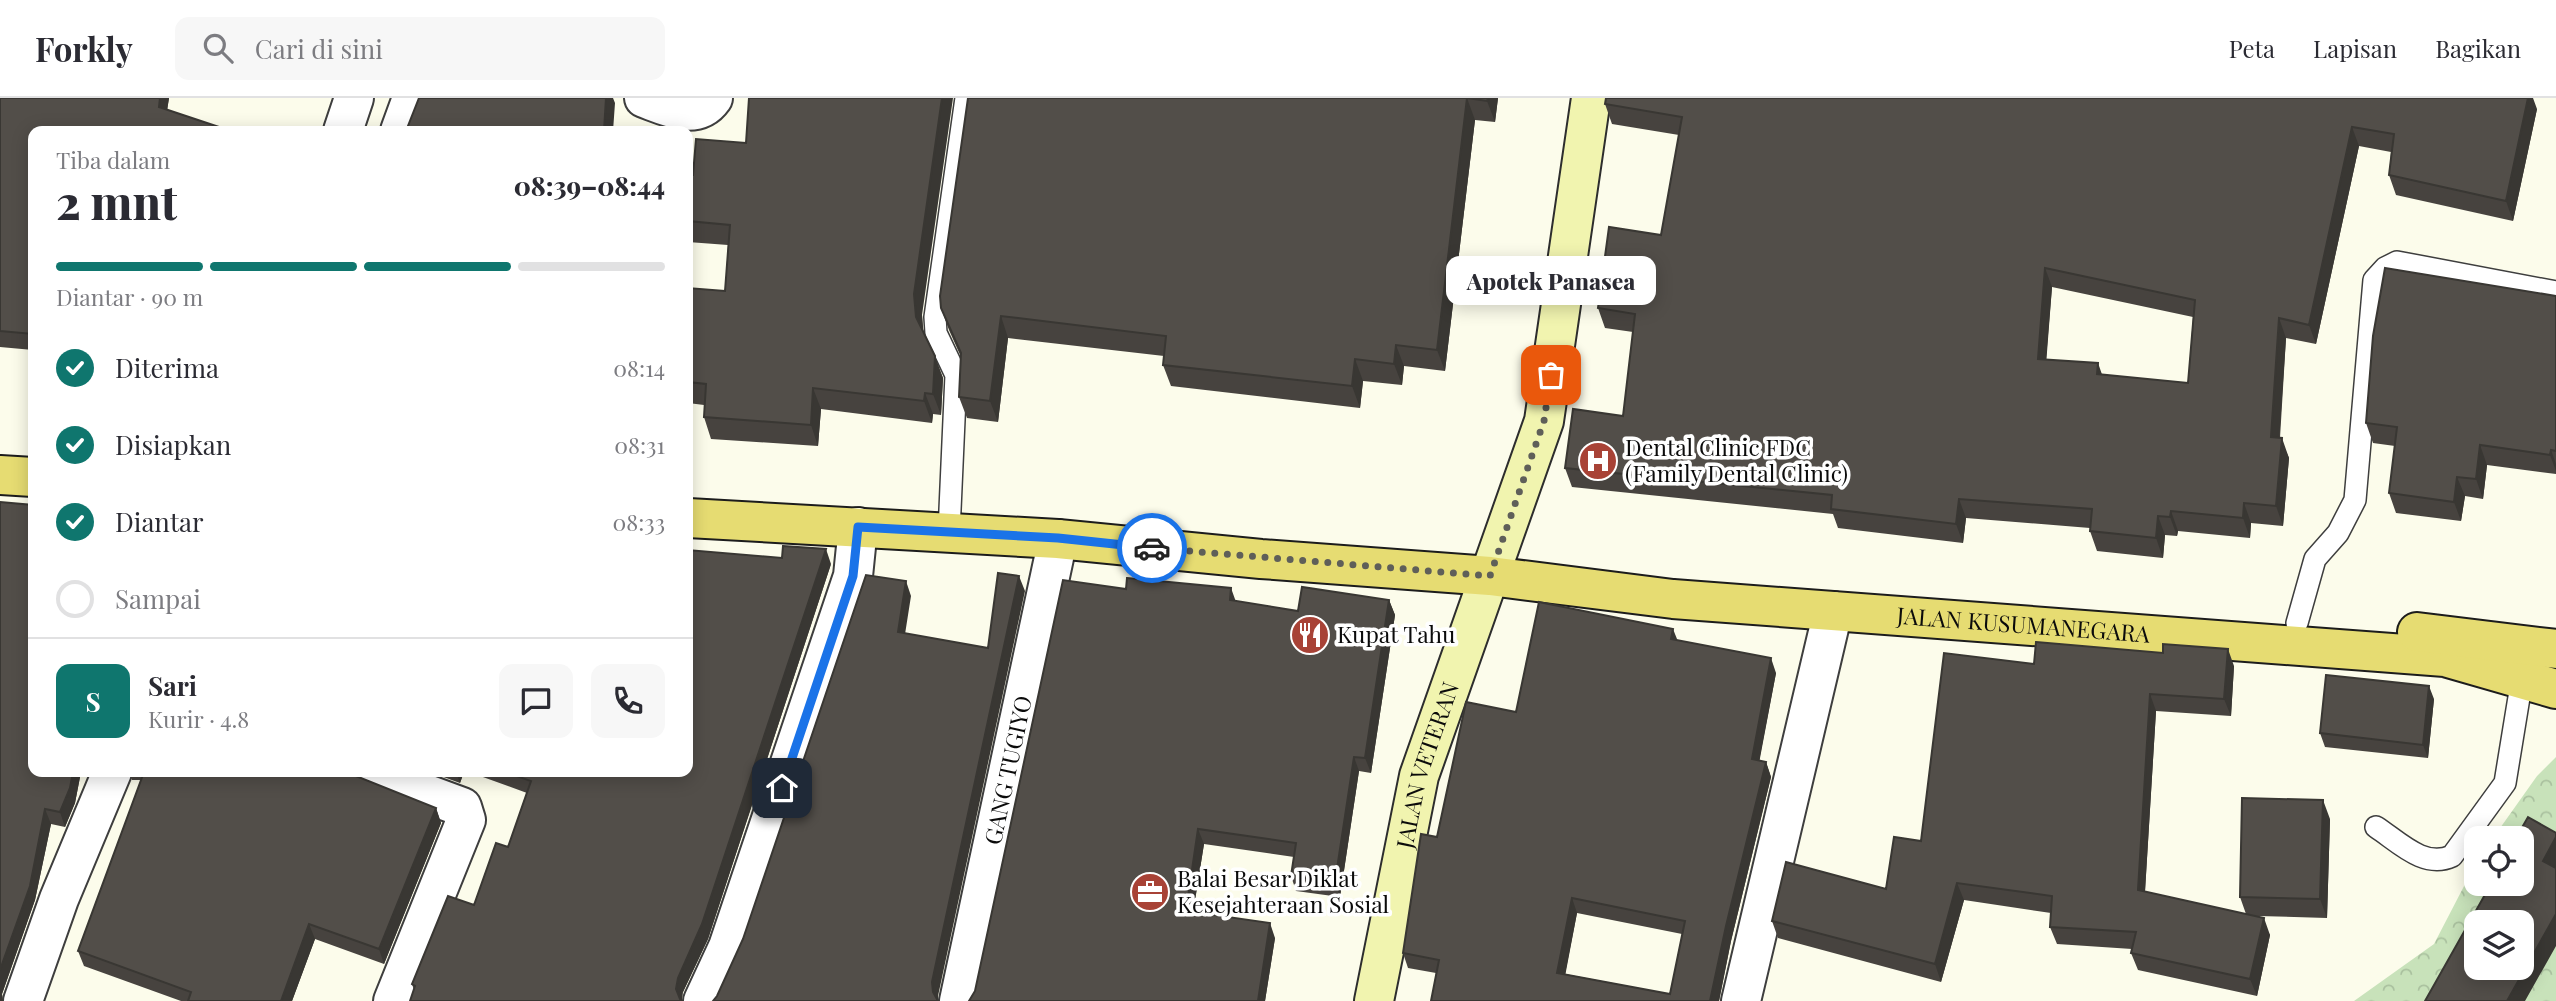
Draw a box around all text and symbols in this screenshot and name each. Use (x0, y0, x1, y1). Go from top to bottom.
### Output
search box (175, 17, 665, 80)
text: Forkly (35, 26, 133, 70)
icon: search (199, 29, 237, 67)
text: Cari di sini (255, 31, 383, 66)
text: Peta (2229, 32, 2275, 64)
text: Lapisan (2313, 32, 2397, 64)
text: Bagikan (2435, 32, 2521, 64)
text: Tiba dalam (56, 144, 170, 175)
text: 08:39–08:44 (514, 168, 665, 203)
text: 2 mnt (56, 170, 177, 232)
callout: Apotek Panasea (1446, 256, 1656, 305)
text: Apotek Panasea (1467, 265, 1635, 296)
text: Diantar · 90 m (56, 281, 203, 312)
pin (1521, 345, 1581, 405)
icon: check (56, 349, 94, 387)
text: Diterima (115, 350, 219, 385)
text: 08:14 (613, 352, 665, 383)
icon: bag (1532, 356, 1570, 394)
icon: check (56, 426, 94, 464)
text: Disiapkan (115, 427, 231, 462)
text: 08:31 (614, 429, 665, 460)
place label: Dental Clinic FDC (Family Dental Clinic) (1625, 431, 1848, 488)
hospital icon: Dental Clinic FDC (Family Dental Clinic) (1577, 440, 1619, 482)
icon: check (56, 503, 94, 541)
text: Diantar (115, 504, 204, 539)
text: 08:33 (612, 506, 665, 537)
courier (1117, 513, 1187, 583)
icon: car (1133, 529, 1171, 567)
text: Sampai (115, 581, 201, 616)
street label: JALAN KUSUMANEGARA (1895, 599, 2152, 649)
restaurant icon: Kupat Tahu (1289, 614, 1331, 656)
place label: Kupat Tahu (1337, 618, 1455, 649)
button: chat (499, 664, 573, 738)
button: phone (591, 664, 665, 738)
text: Sari (148, 668, 197, 703)
street label: JALAN VETERAN (1388, 677, 1465, 852)
text: S (85, 684, 101, 719)
street label: GANG TUGIYO (976, 693, 1038, 847)
text: Kurir · 4.8 (148, 703, 249, 734)
pin (752, 758, 812, 818)
icon: home (763, 769, 801, 807)
map controls (2464, 826, 2534, 980)
button: locate (2464, 826, 2534, 896)
place label: Balai Besar Diklat Kesejahteraan Sosial (1177, 862, 1390, 919)
office icon: Balai Besar Diklat Kesejahteraan Sosial (1129, 871, 1171, 913)
button: layers (2464, 910, 2534, 980)

